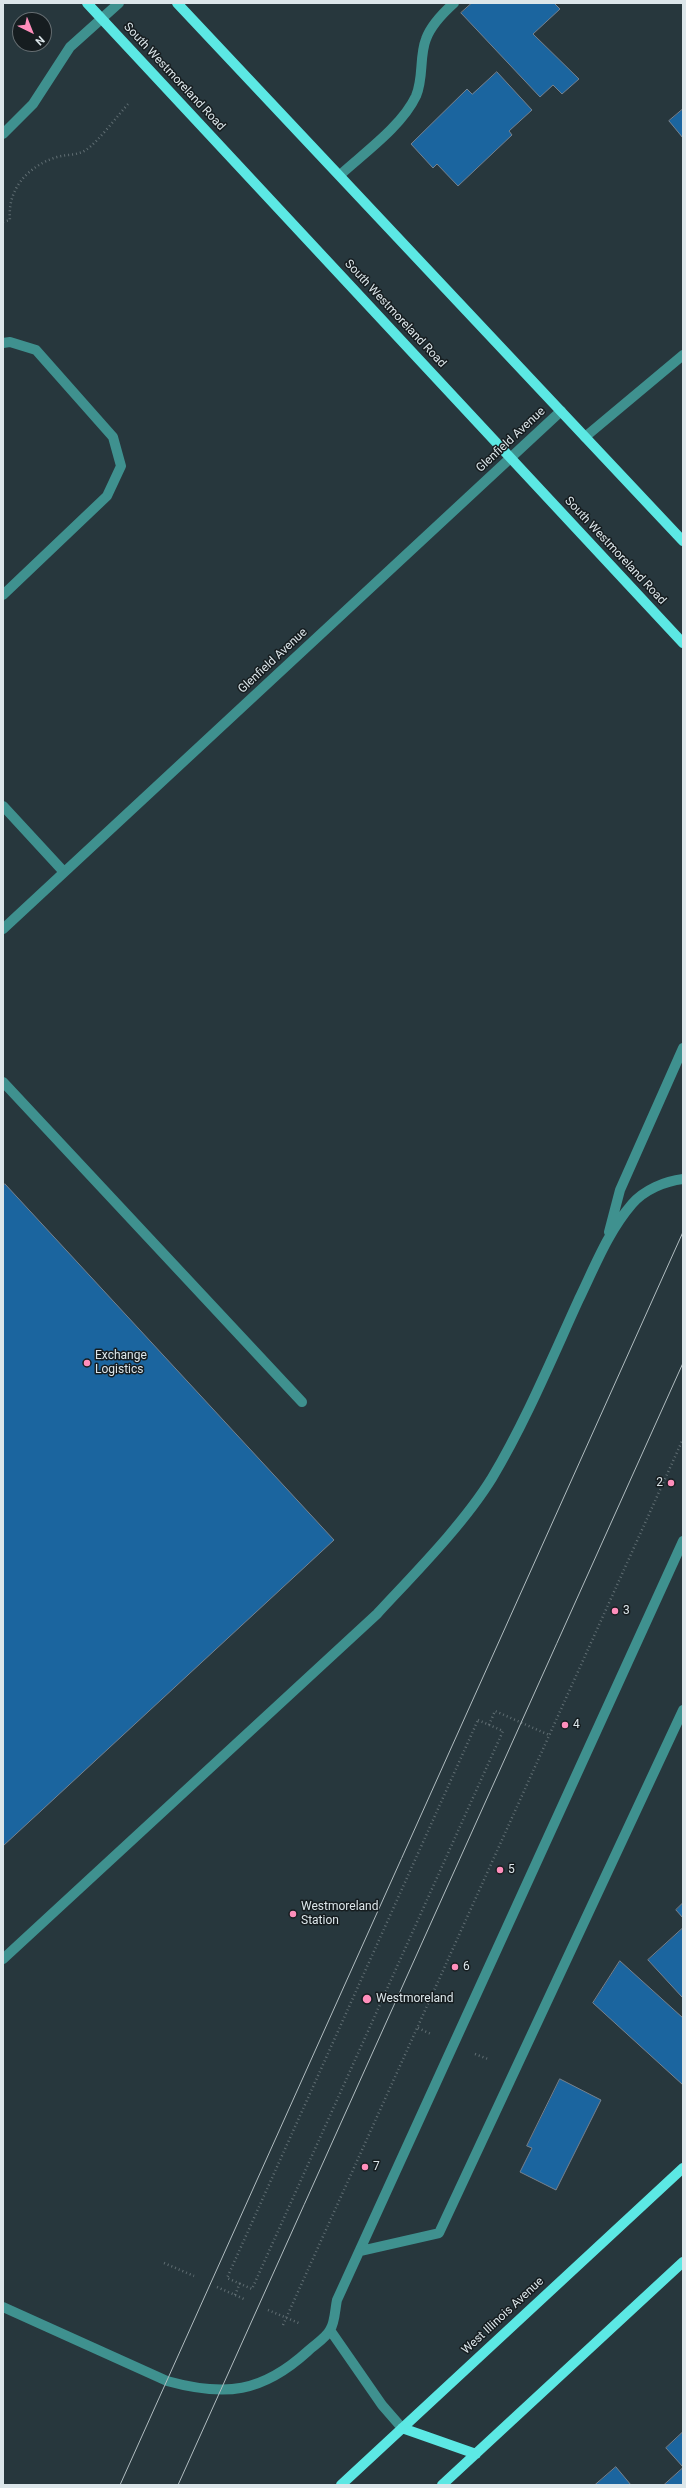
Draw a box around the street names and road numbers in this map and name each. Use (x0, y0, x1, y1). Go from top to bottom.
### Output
street label: South Westmoreland Road (120, 20, 228, 134)
street label: South Westmoreland Road (341, 257, 449, 371)
street label: Glenfield Avenue (474, 404, 548, 476)
street label: South Westmoreland Road (561, 494, 669, 608)
street label: Glenfield Avenue (236, 625, 310, 697)
street label: West Illinois Avenue (459, 2274, 547, 2358)

